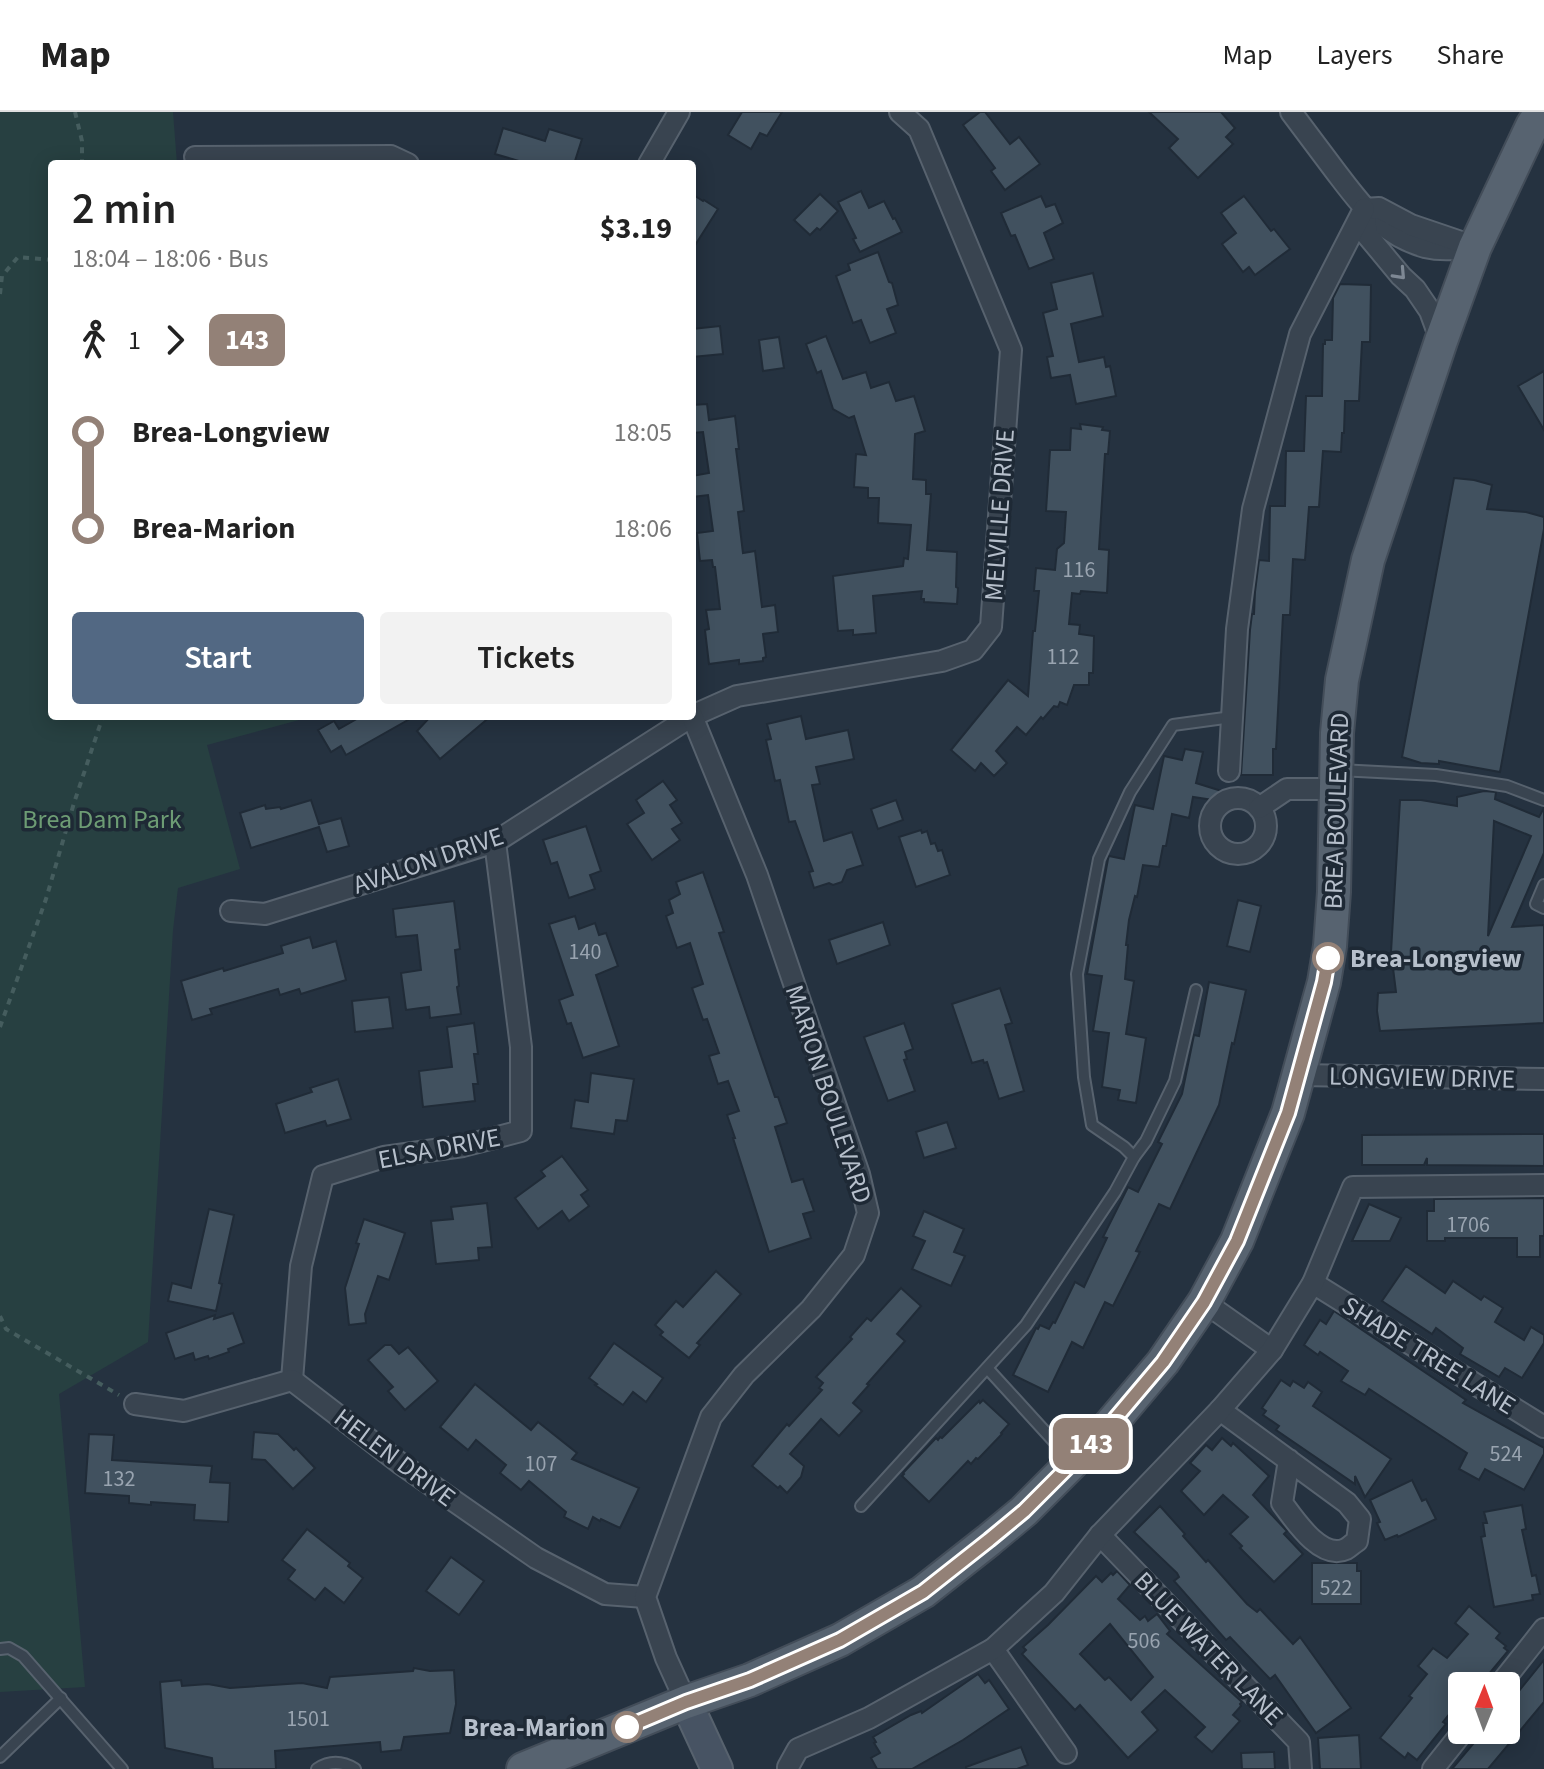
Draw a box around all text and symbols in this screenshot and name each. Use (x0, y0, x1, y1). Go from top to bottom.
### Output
text: Map (40, 28, 111, 82)
text: Map (1222, 35, 1272, 75)
text: Layers (1316, 35, 1392, 75)
text: Share (1436, 35, 1504, 75)
text: 2 min (72, 178, 177, 241)
text: $3.19 (600, 207, 672, 250)
text: 18:04 – 18:06 · Bus (72, 240, 268, 277)
one-way arrow (1391, 265, 1406, 279)
icon: walk (72, 318, 116, 362)
icon: forward (153, 318, 197, 362)
text: 143 (225, 320, 269, 360)
text: 1 (128, 322, 141, 359)
text: Brea-Longview (132, 411, 330, 454)
text: 18:05 (614, 414, 672, 451)
street label: MELVILLE DRIVE (975, 428, 1024, 602)
text: Brea-Marion (132, 507, 295, 550)
text: 18:06 (614, 510, 672, 547)
house number: 116 (1063, 554, 1095, 586)
button: Start (72, 612, 364, 704)
button: Tickets (380, 612, 672, 704)
house number: 112 (1047, 641, 1079, 673)
street label: BREA BOULEVARD (1315, 712, 1358, 910)
park label: Brea Dam Park (22, 801, 182, 838)
street label: AVALON DRIVE (348, 817, 508, 904)
house number: 140 (569, 936, 601, 968)
place label: Brea-Longview (1350, 940, 1522, 977)
marker: Brea-Longview (1313, 943, 1343, 973)
street label: MARION BOULEVARD (776, 980, 881, 1208)
street label: LONGVIEW DRIVE (1329, 1057, 1515, 1098)
street label: ELSA DRIVE (375, 1119, 503, 1178)
house number: 1706 (1446, 1209, 1490, 1241)
street label: SHADE TREE LANE (1335, 1287, 1523, 1424)
street label: HELEN DRIVE (326, 1399, 463, 1515)
line badge: 143 (1045, 1418, 1137, 1470)
text: 143 (1069, 1424, 1113, 1464)
house number: 524 (1490, 1438, 1522, 1470)
house number: 107 (525, 1448, 557, 1480)
house number: 132 (103, 1463, 135, 1495)
street label: BLUE WATER LANE (1126, 1563, 1292, 1733)
house number: 522 (1320, 1572, 1352, 1604)
house number: 506 (1128, 1625, 1160, 1657)
north arrow (1448, 1672, 1520, 1744)
map controls (1448, 1672, 1520, 1744)
house number: 1501 (286, 1703, 330, 1735)
place label: Brea-Marion (463, 1709, 605, 1746)
marker: Brea-Marion (612, 1712, 642, 1742)

